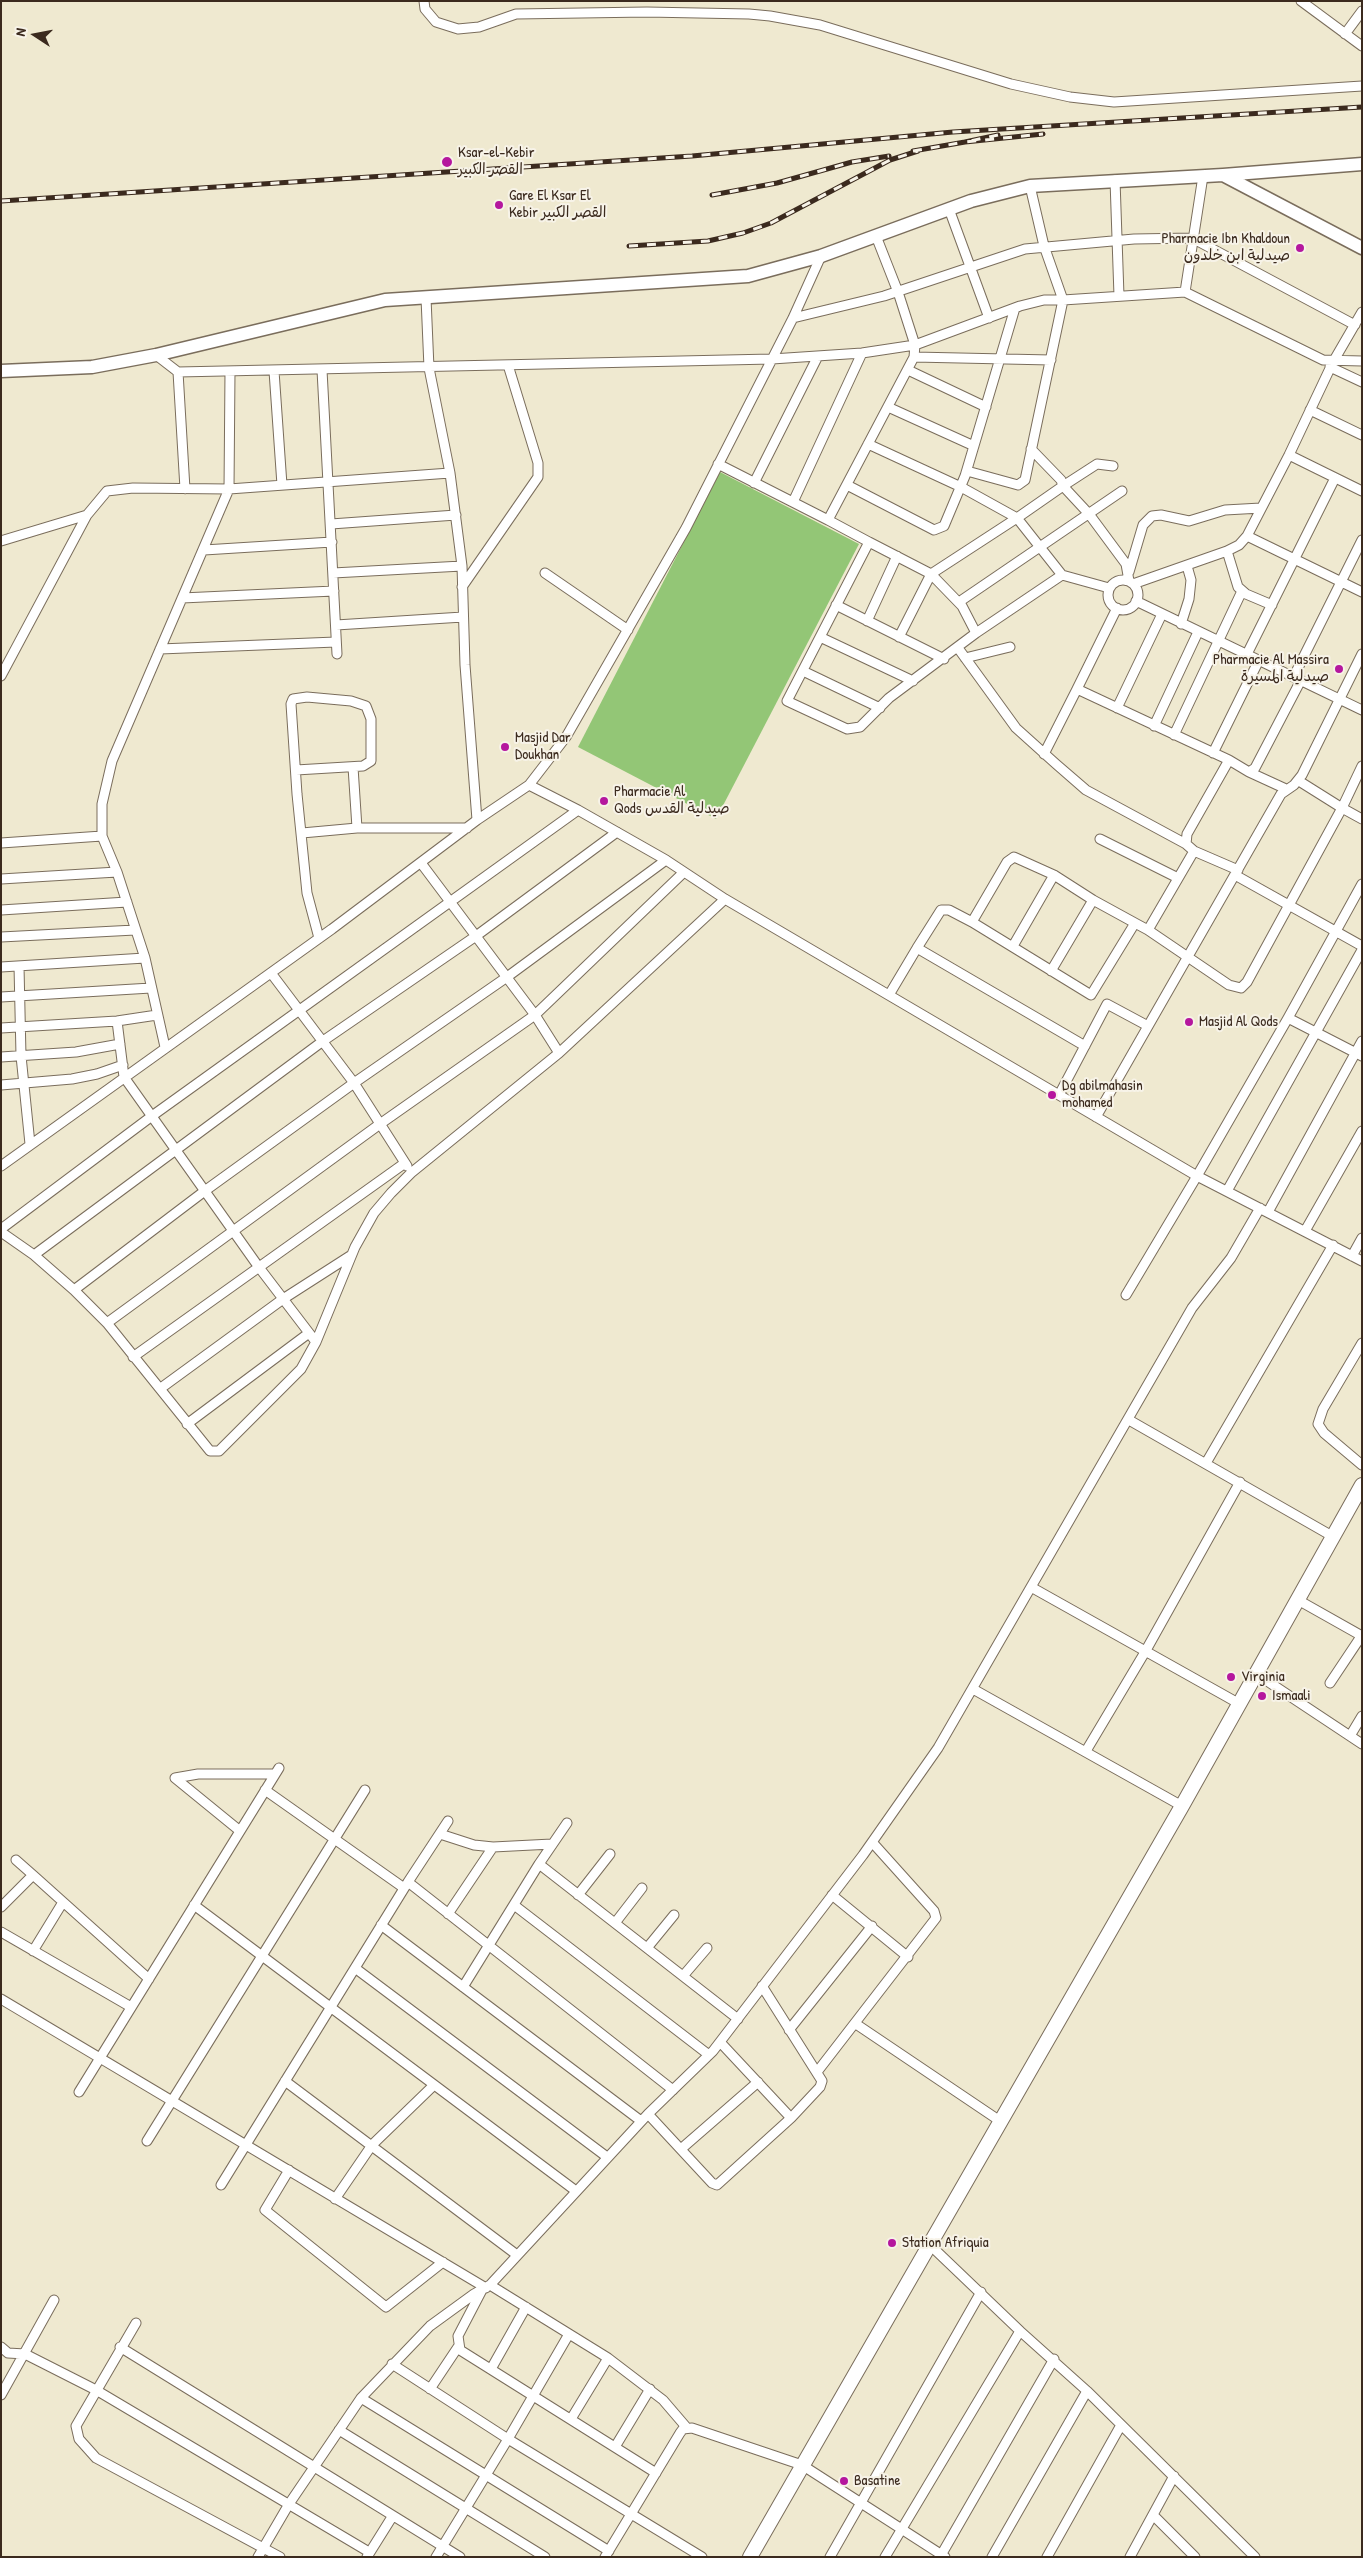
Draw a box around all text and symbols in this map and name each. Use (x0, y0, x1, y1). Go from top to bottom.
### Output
north arrow (10, 10, 60, 60)
text: N (10, 27, 30, 38)
place label: Ksar-el-Kebir القصر الكبير (458, 144, 534, 179)
marker: Ksar-el-Kebir القصر الكبير (440, 155, 454, 169)
place label: Gare El Ksar El Kebir القصر الكبير (509, 187, 606, 222)
marker: Gare El Ksar El Kebir القصر الكبير (493, 199, 505, 211)
place label: Pharmacie Ibn Khaldoun صيدلية ابن خلدون (1162, 230, 1290, 265)
marker: Pharmacie Ibn Khaldoun صيدلية ابن خلدون (1294, 242, 1306, 254)
place label: Pharmacie Al Massira صيدلية المسيرة (1213, 651, 1329, 686)
marker: Pharmacie Al Massira صيدلية المسيرة (1333, 663, 1345, 675)
place label: Masjid Dar Doukhan (515, 729, 571, 764)
marker: Masjid Dar Doukhan (499, 741, 511, 753)
place label: Pharmacie Al Qods صيدلية القدس (614, 783, 730, 818)
marker: Pharmacie Al Qods صيدلية القدس (598, 795, 610, 807)
place label: Masjid Al Qods (1199, 1013, 1278, 1031)
marker: Masjid Al Qods (1183, 1016, 1195, 1028)
place label: Dg abilmahasin mohamed (1062, 1077, 1143, 1112)
marker: Dg abilmahasin mohamed (1046, 1089, 1058, 1101)
place label: Virginia (1241, 1668, 1285, 1686)
marker: Virginia (1225, 1671, 1237, 1683)
place label: Ismaali (1272, 1687, 1311, 1705)
marker: Ismaali (1256, 1690, 1268, 1702)
place label: Station Afriquia (902, 2234, 989, 2252)
marker: Station Afriquia (886, 2237, 898, 2249)
place label: Basatine (854, 2472, 900, 2490)
marker: Basatine (838, 2475, 850, 2487)

